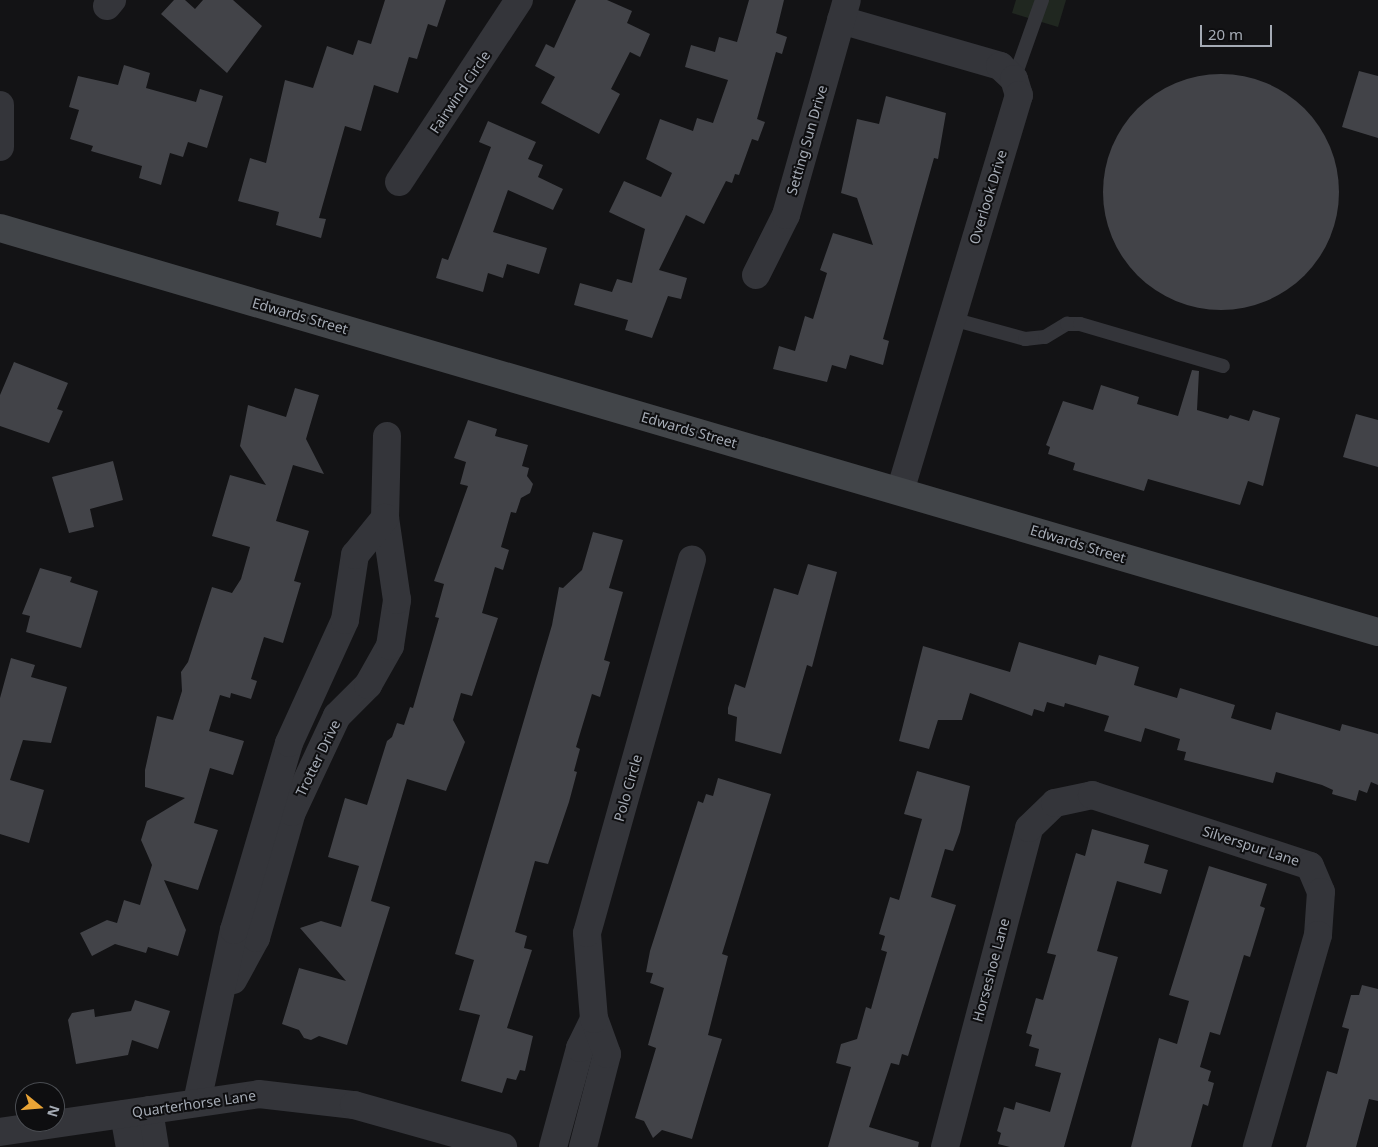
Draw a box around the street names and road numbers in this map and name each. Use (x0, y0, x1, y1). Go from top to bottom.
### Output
street label: Fairwind Circle (426, 47, 494, 137)
street label: Setting Sun Drive (783, 83, 831, 197)
street label: Overlook Drive (966, 148, 1010, 246)
street label: Edwards Street (250, 294, 350, 338)
street label: Edwards Street (639, 408, 739, 452)
street label: Edwards Street (1028, 522, 1128, 566)
street label: Trotter Drive (292, 717, 344, 799)
street label: Polo Circle (610, 753, 646, 823)
street label: Silverspur Lane (1200, 822, 1302, 870)
street label: Horseshoe Lane (969, 916, 1013, 1024)
street label: Quarterhorse Lane (131, 1087, 257, 1121)

